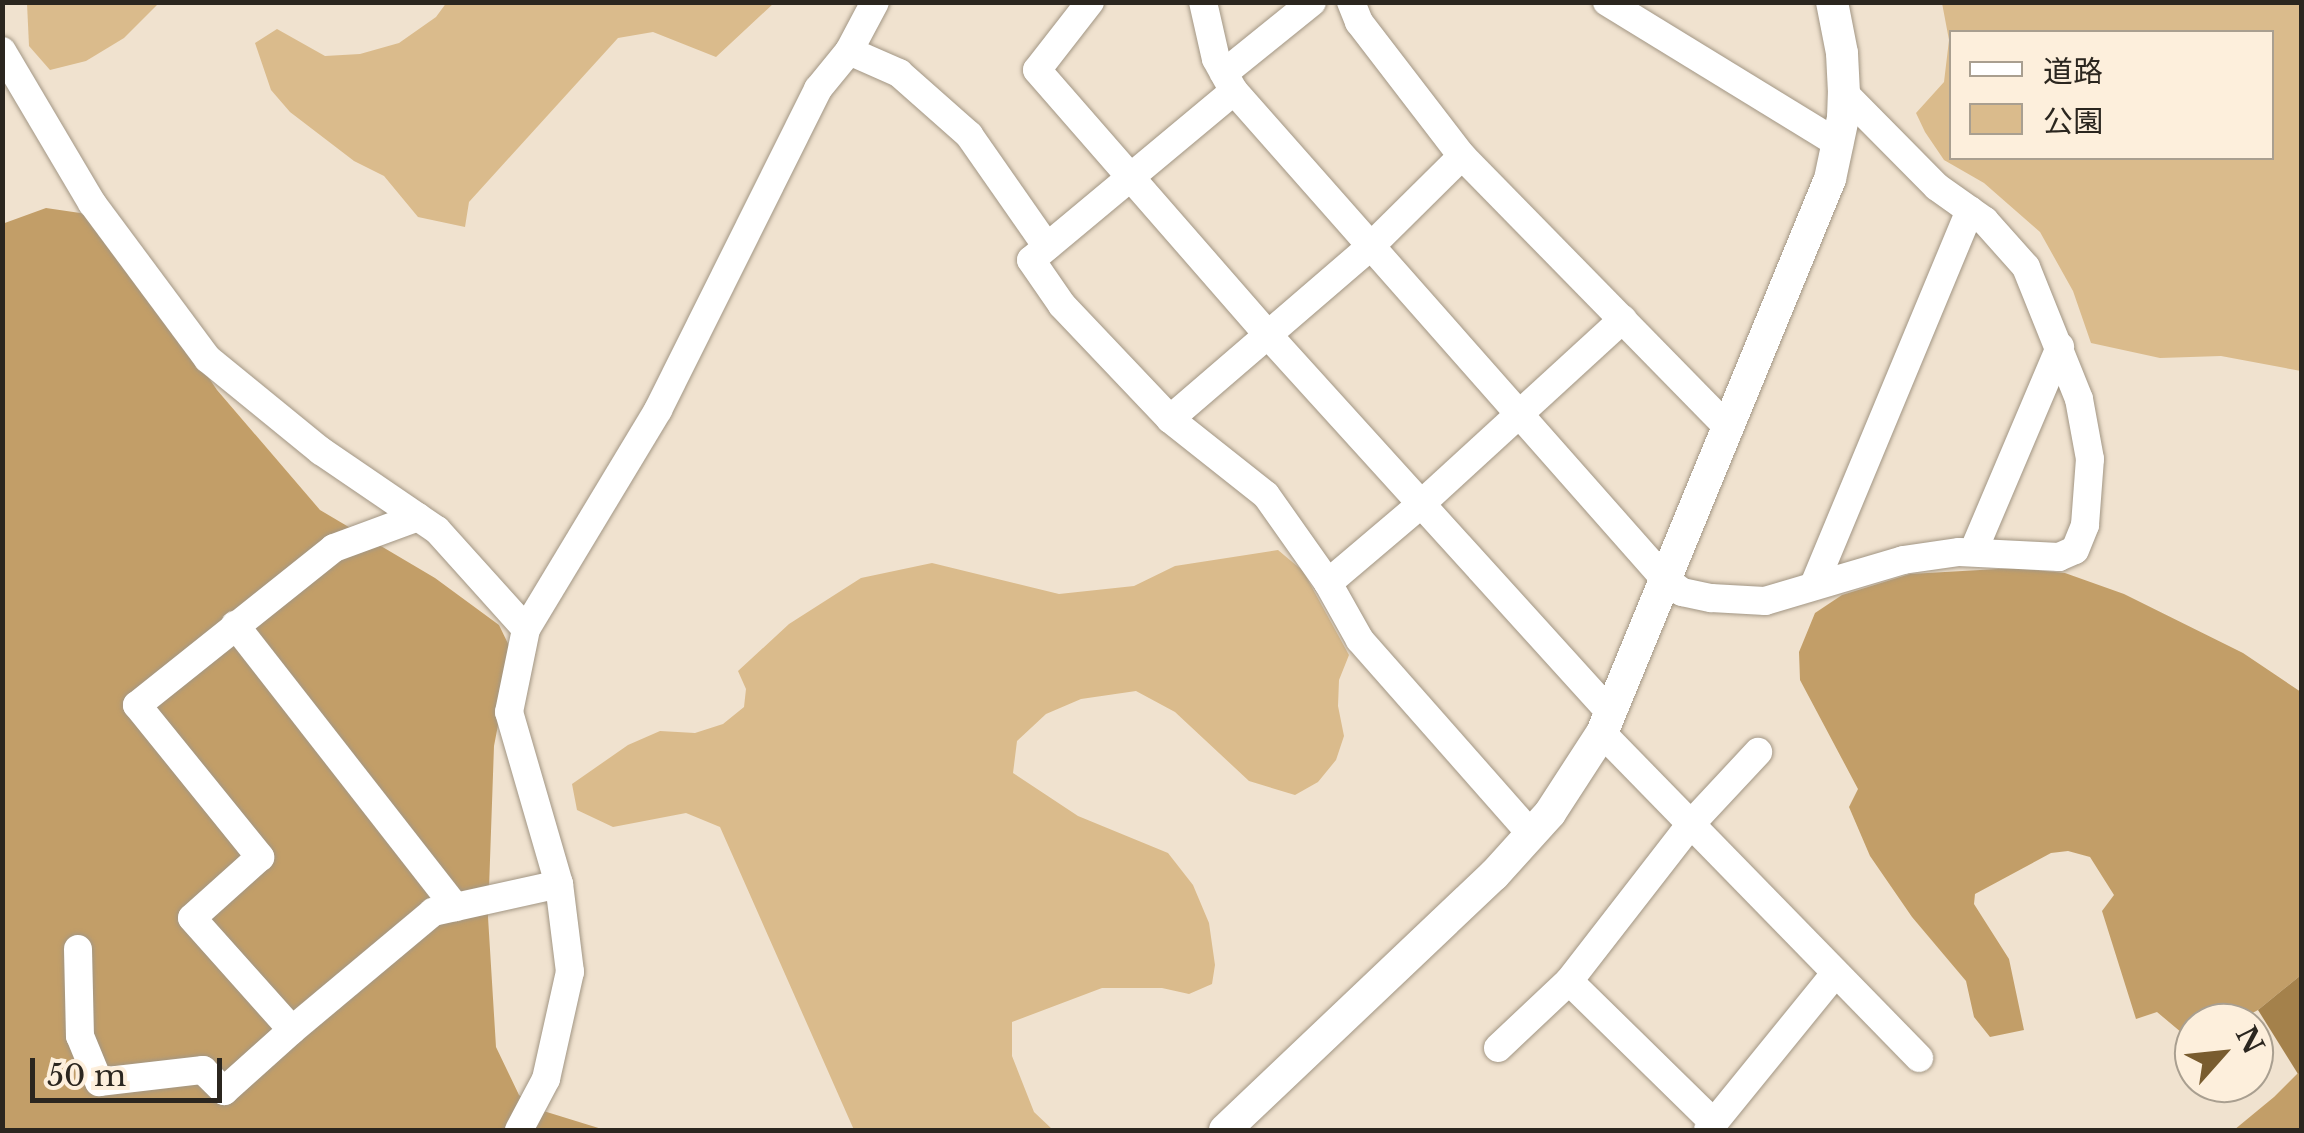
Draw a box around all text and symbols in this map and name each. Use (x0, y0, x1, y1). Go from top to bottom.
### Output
legend (1949, 30, 2274, 160)
text: 道路 (2043, 53, 2103, 90)
text: 公園 (2043, 103, 2103, 140)
north arrow (2174, 1003, 2274, 1103)
text: N (2228, 1020, 2271, 1060)
scale bar (35, 1038, 228, 1100)
text: 50 m (47, 1057, 126, 1094)

